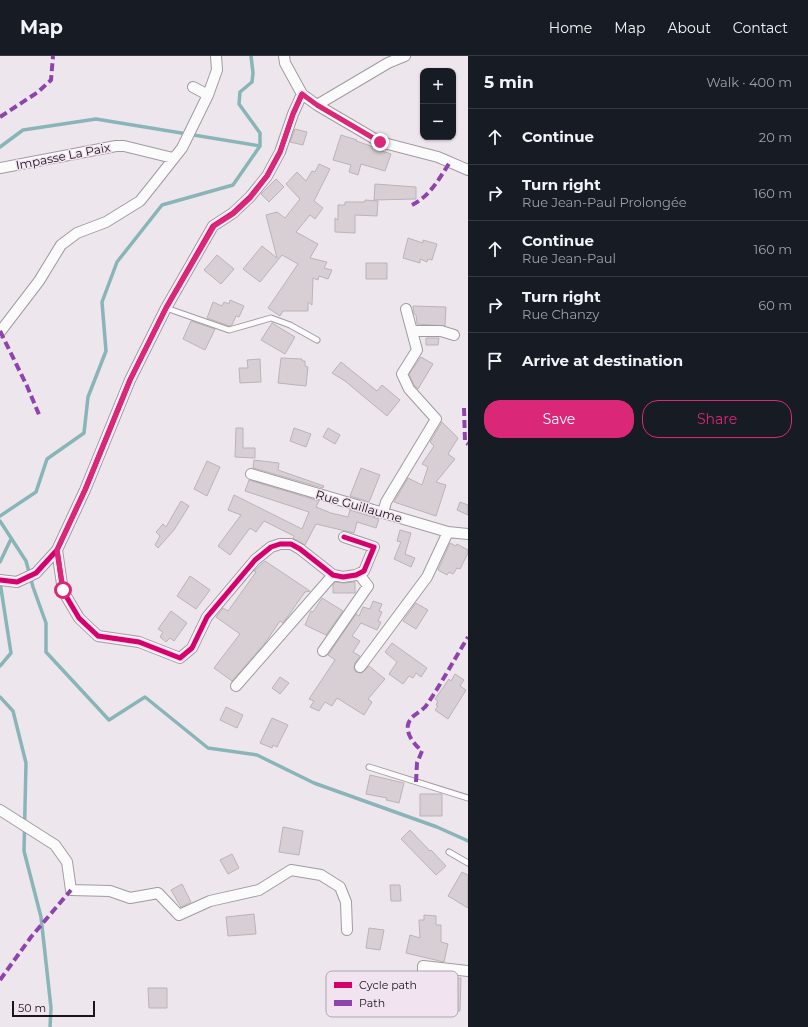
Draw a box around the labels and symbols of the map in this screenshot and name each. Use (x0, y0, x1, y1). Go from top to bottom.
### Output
route end (371, 133, 389, 151)
street label: Impasse La Paix (14, 139, 112, 173)
street label: Rue Guillaume (314, 486, 404, 526)
route start (54, 581, 72, 599)
legend (326, 971, 458, 1017)
text: Cycle path (359, 978, 417, 992)
text: Path (359, 996, 385, 1010)
scale bar (12, 999, 95, 1018)

